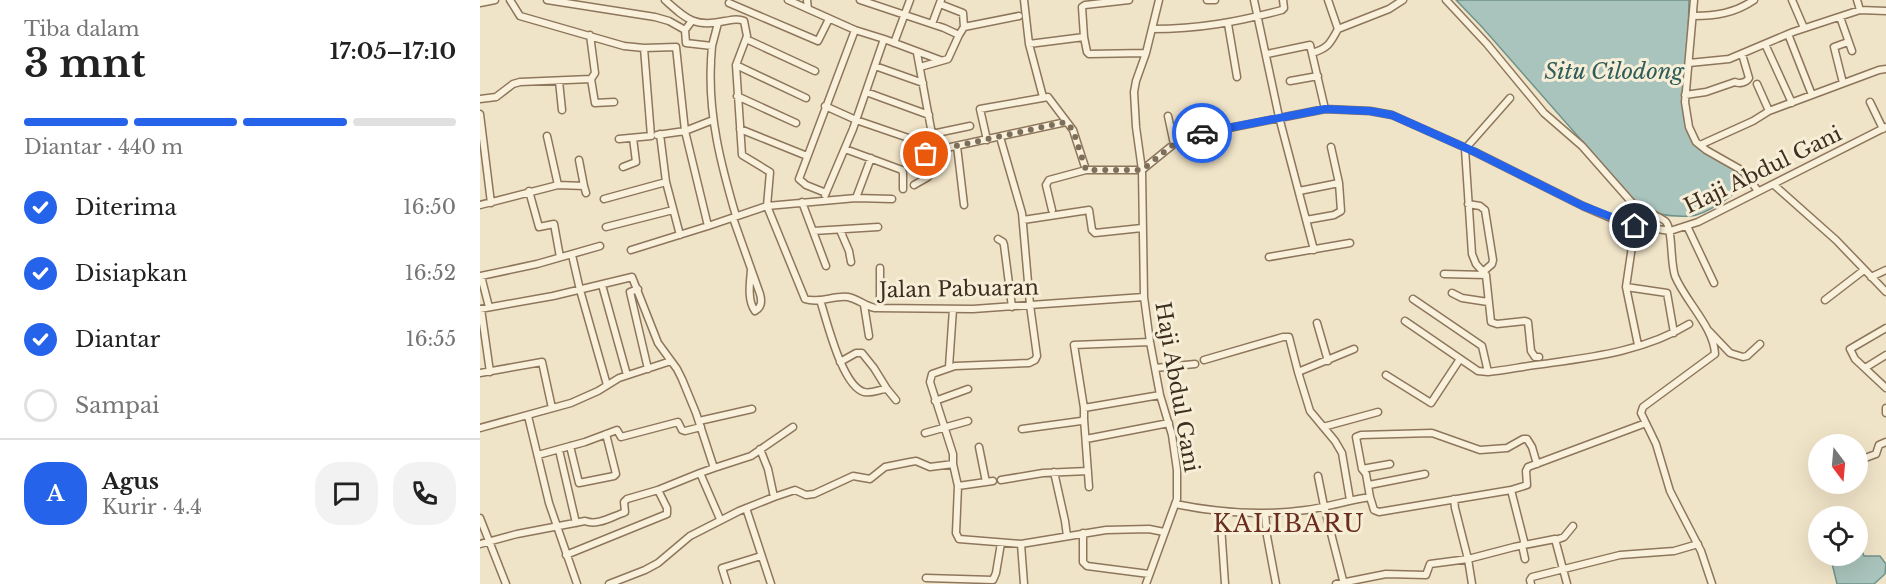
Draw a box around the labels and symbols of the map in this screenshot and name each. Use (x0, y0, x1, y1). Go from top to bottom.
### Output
water label: Situ Cilodong (1544, 58, 1686, 85)
courier (1172, 103, 1232, 163)
street label: Haji Abdul Gani (1680, 121, 1846, 219)
pin (900, 128, 951, 179)
pin (1609, 200, 1660, 251)
street label: Jalan Pabuaran (876, 275, 1039, 303)
street label: Haji Abdul Gani (1149, 300, 1205, 474)
north arrow (1808, 434, 1868, 494)
district label: KALIBARU (1213, 509, 1365, 538)

